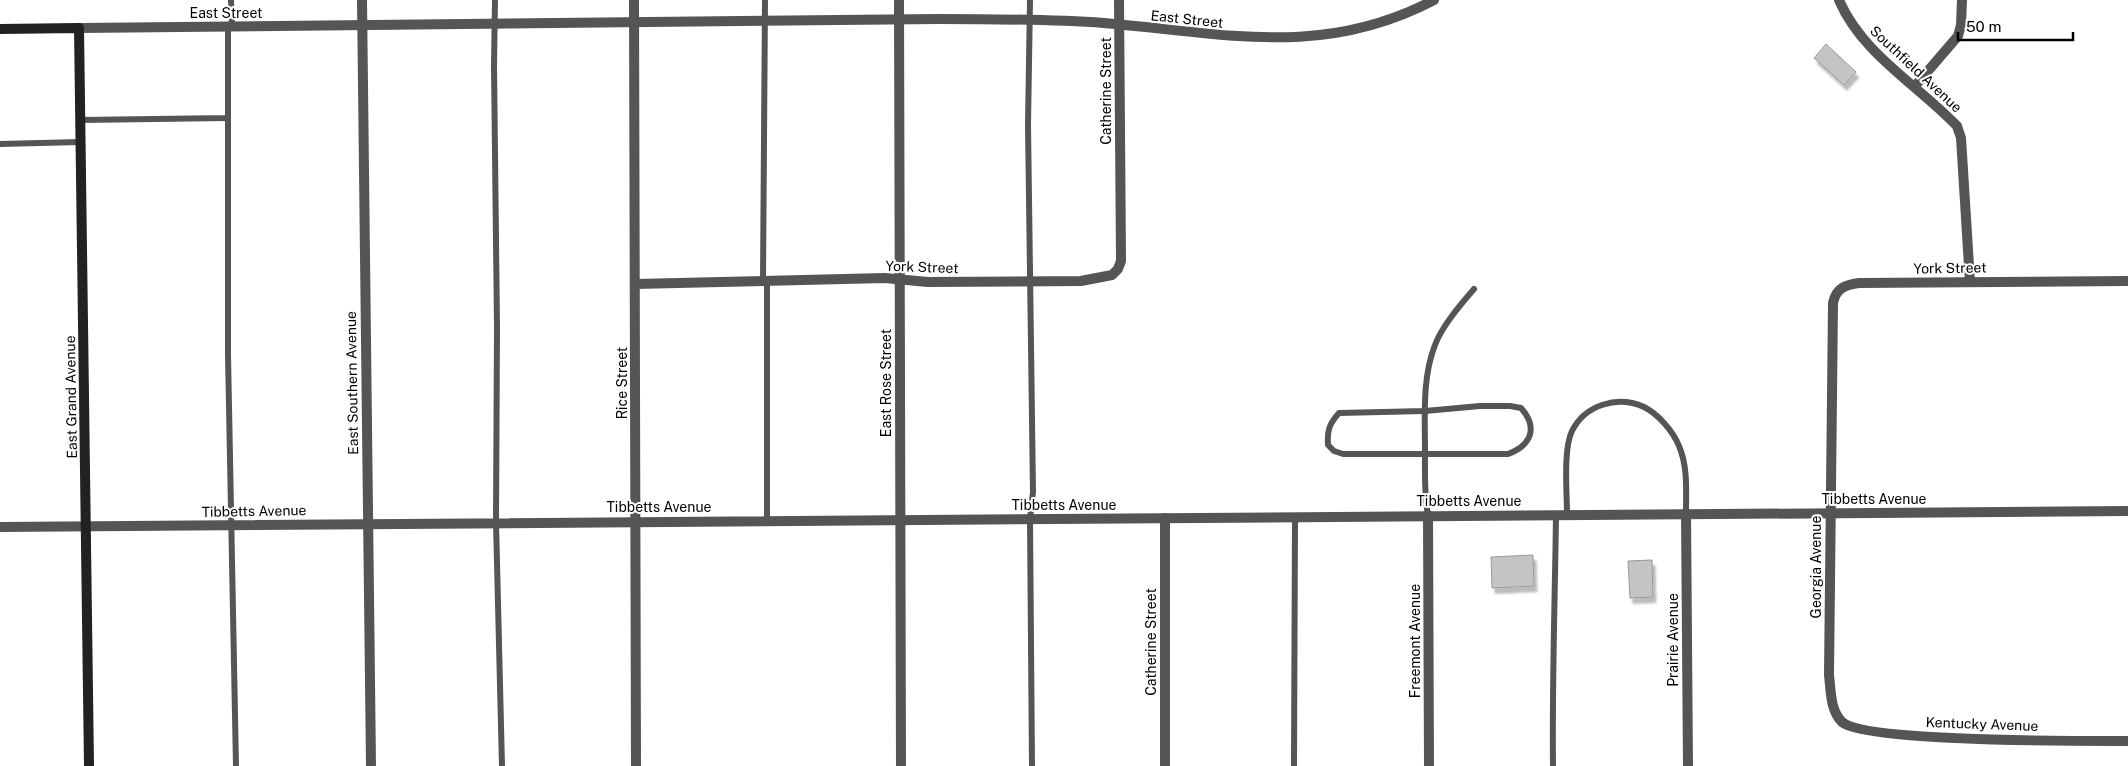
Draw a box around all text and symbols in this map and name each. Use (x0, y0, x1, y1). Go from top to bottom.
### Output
street label: East Street (190, 5, 262, 21)
street label: East Street (1150, 7, 1224, 31)
scale bar (1958, 10, 2073, 42)
text: 50 m (1966, 18, 2001, 35)
street label: Southfield Avenue (1867, 22, 1965, 116)
street label: Catherine Street (1098, 37, 1114, 145)
street label: York Street (885, 258, 959, 276)
street label: York Street (1913, 259, 1987, 277)
street label: East Southern Avenue (343, 311, 361, 455)
street label: East Rose Street (878, 329, 894, 437)
street label: East Grand Avenue (62, 335, 80, 459)
street label: Rice Street (614, 347, 630, 419)
street label: Tibbetts Avenue (1822, 491, 1927, 507)
street label: Tibbetts Avenue (1417, 493, 1522, 509)
street label: Tibbetts Avenue (1012, 497, 1117, 513)
street label: Tibbetts Avenue (607, 499, 712, 515)
street label: Tibbetts Avenue (201, 502, 307, 520)
street label: Georgia Avenue (1808, 516, 1824, 618)
street label: Freemont Avenue (1407, 584, 1423, 698)
street label: Catherine Street (1143, 588, 1159, 696)
street label: Prairie Avenue (1665, 593, 1681, 687)
street label: Kentucky Avenue (1925, 714, 2039, 734)

